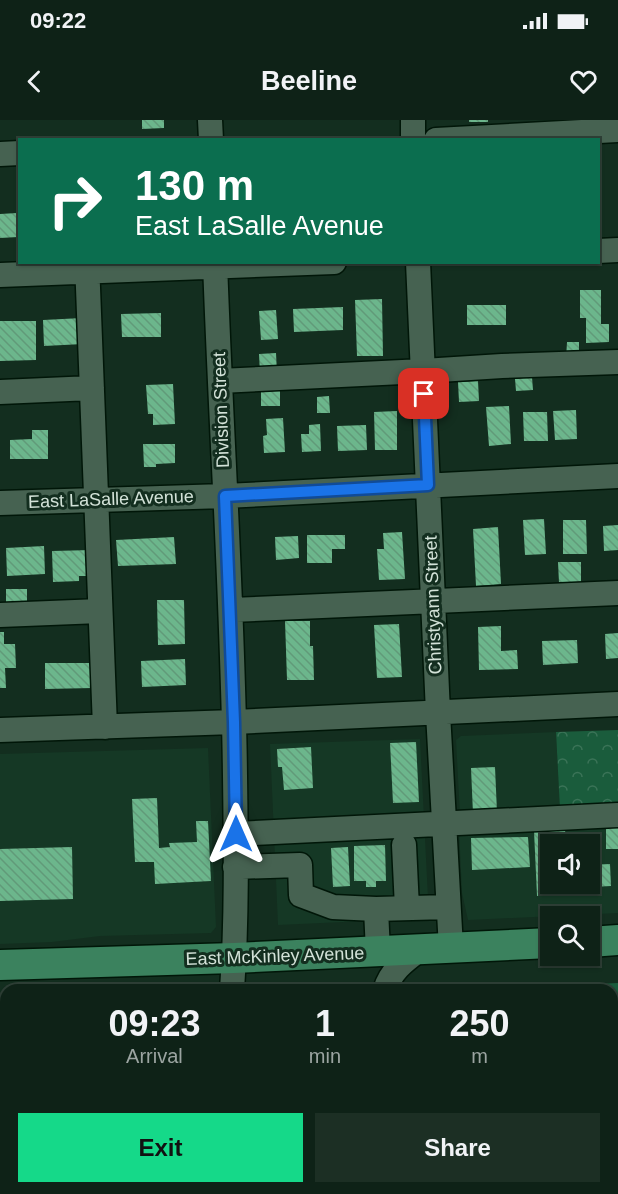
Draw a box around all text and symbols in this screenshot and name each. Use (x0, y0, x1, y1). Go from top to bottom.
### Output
text: 09:22 (30, 8, 86, 33)
icon: back (18, 65, 51, 98)
icon: heart (567, 65, 600, 98)
text: Beeline (261, 66, 357, 96)
icon: right (36, 162, 114, 240)
text: 130 m (135, 162, 254, 209)
text: East LaSalle Avenue (135, 211, 384, 241)
street label: Division Street (209, 352, 233, 468)
pin (398, 368, 449, 419)
icon: arrive (407, 377, 440, 410)
street label: East LaSalle Avenue (28, 486, 194, 512)
street label: Christyann Street (421, 535, 445, 675)
position arrow (204, 802, 268, 866)
map controls (540, 834, 600, 966)
button: sound (540, 834, 600, 894)
button: search (540, 906, 600, 966)
street label: East McKinley Avenue (185, 943, 365, 969)
text: 09:23 (108, 1003, 200, 1044)
text: 1 (315, 1003, 335, 1044)
text: 250 (449, 1003, 510, 1044)
text: Arrival (126, 1045, 183, 1067)
text: min (309, 1045, 341, 1067)
text: m (471, 1045, 488, 1067)
button: Exit (18, 1113, 303, 1182)
button: Share (315, 1113, 600, 1182)

